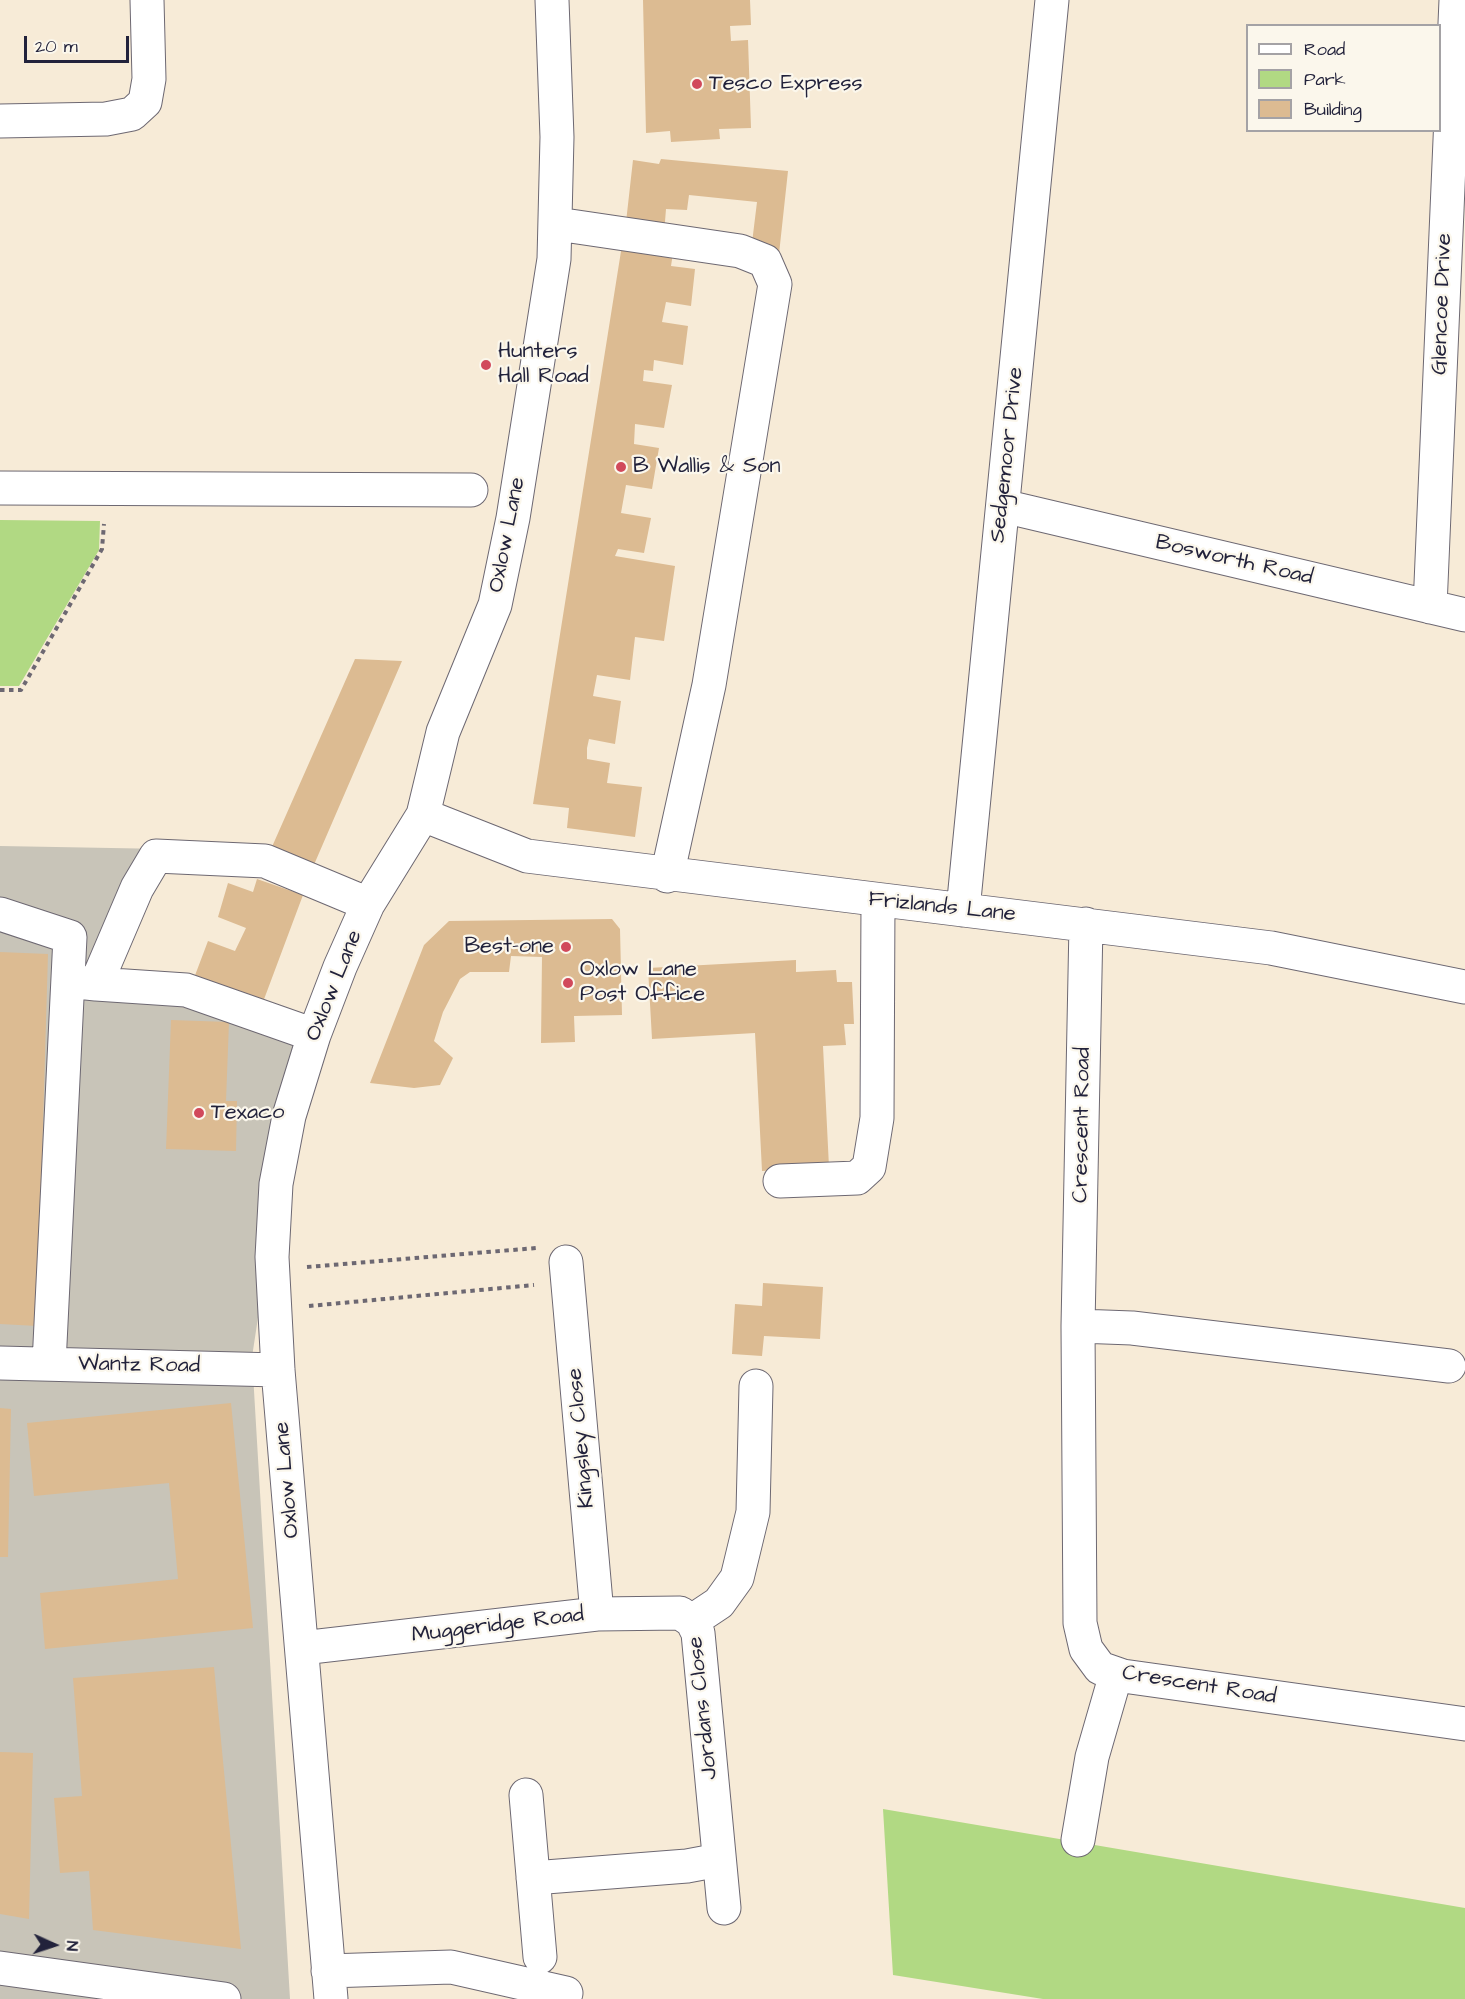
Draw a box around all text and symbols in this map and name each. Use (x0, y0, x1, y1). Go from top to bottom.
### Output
scale bar (27, 24, 132, 62)
legend (1246, 24, 1441, 132)
text: 20 m (35, 34, 78, 59)
text: Road (1304, 37, 1345, 62)
text: Park (1304, 67, 1346, 92)
place label: Tesco Express (709, 71, 863, 97)
marker: Tesco Express (690, 77, 704, 91)
text: Building (1304, 97, 1362, 122)
street label: Glencoe Drive (1427, 233, 1459, 375)
place label: Hunters Hall Road (498, 339, 589, 390)
marker: Hunters Hall Road (479, 358, 493, 372)
street label: Sedgemoor Drive (986, 366, 1030, 544)
place label: B Wallis & Son (633, 454, 780, 480)
marker: B Wallis & Son (614, 460, 628, 474)
street label: Oxlow Lane (484, 475, 532, 595)
street label: Bosworth Road (1153, 530, 1315, 592)
street label: Frizlands Lane (867, 887, 1017, 929)
street label: Oxlow Lane (301, 927, 369, 1045)
place label: Best-one (464, 934, 554, 960)
marker: Best-one (559, 940, 573, 954)
place label: Oxlow Lane Post Office (580, 957, 705, 1008)
marker: Oxlow Lane Post Office (561, 976, 575, 990)
street label: Crescent Road (1068, 1047, 1098, 1203)
place label: Texaco (211, 1100, 284, 1126)
marker: Texaco (192, 1106, 206, 1120)
street label: Wantz Road (78, 1352, 200, 1380)
street label: Kingsley Close (563, 1367, 601, 1509)
street label: Oxlow Lane (270, 1421, 306, 1539)
street label: Muggeridge Road (410, 1602, 586, 1650)
street label: Jordans Close (683, 1635, 725, 1781)
street label: Crescent Road (1120, 1661, 1278, 1711)
north arrow (24, 1915, 84, 1975)
text: N (61, 1940, 83, 1952)

